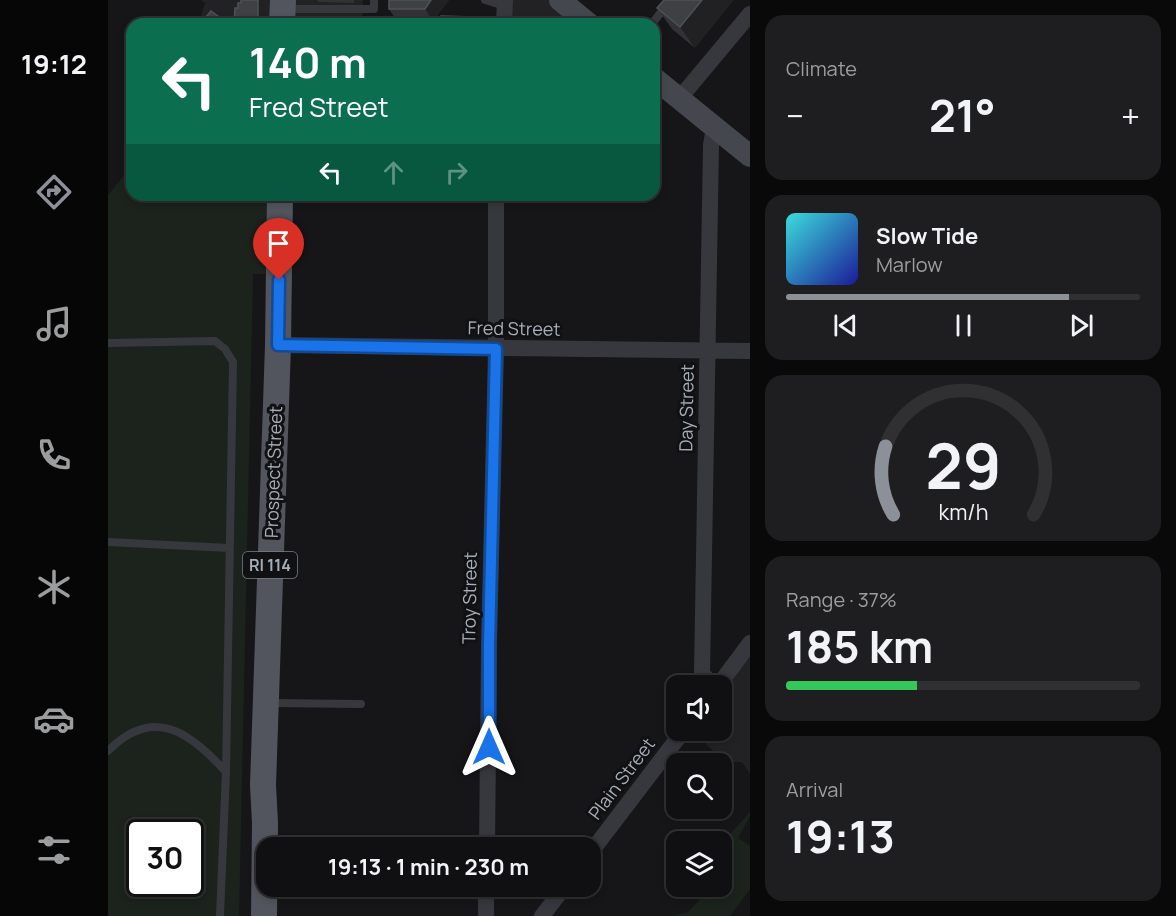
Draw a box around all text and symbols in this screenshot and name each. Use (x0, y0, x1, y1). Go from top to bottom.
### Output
text: 140 m (249, 33, 367, 91)
icon: left (150, 42, 228, 120)
text: 19:12 (21, 45, 87, 82)
text: Climate (786, 55, 857, 82)
text: 21° (929, 84, 996, 146)
text: Fred Street (249, 88, 389, 125)
text: − (786, 93, 804, 138)
text: + (1121, 93, 1140, 138)
icon: left (314, 156, 347, 189)
icon: ahead (377, 156, 410, 189)
icon: right (440, 156, 473, 189)
icon: directions (33, 171, 75, 213)
pin (253, 218, 304, 280)
text: Slow Tide (876, 221, 978, 251)
icon: arrive (262, 227, 295, 260)
text: Marlow (876, 251, 943, 278)
icon: music (33, 303, 75, 345)
icon: previous (829, 309, 862, 342)
icon: pause (947, 309, 980, 342)
icon: next (1065, 309, 1098, 342)
street label: Fred Street (467, 315, 561, 341)
street label: Day Street (673, 364, 699, 452)
street label: Prospect Street (259, 406, 287, 538)
text: 29 (925, 422, 1001, 508)
icon: phone (33, 434, 75, 476)
text: km/h (938, 497, 988, 526)
road number: RI 114 (243, 552, 297, 578)
street label: Troy Street (456, 552, 482, 644)
icon: climate (33, 566, 75, 608)
text: Range · 37% (786, 586, 897, 613)
text: 185 km (786, 615, 933, 677)
map controls (666, 675, 732, 897)
button: sound (666, 675, 732, 741)
icon: car (33, 698, 75, 740)
position arrow (457, 715, 521, 779)
street label: Plain Street (583, 733, 660, 824)
button: search (666, 753, 732, 819)
text: Arrival (786, 776, 843, 803)
text: 19:13 (786, 805, 895, 867)
speed limit sign: 30 (126, 819, 204, 897)
icon: filters (33, 829, 75, 871)
button: layers (666, 831, 732, 897)
text: 19:13 · 1 min · 230 m (328, 852, 529, 882)

